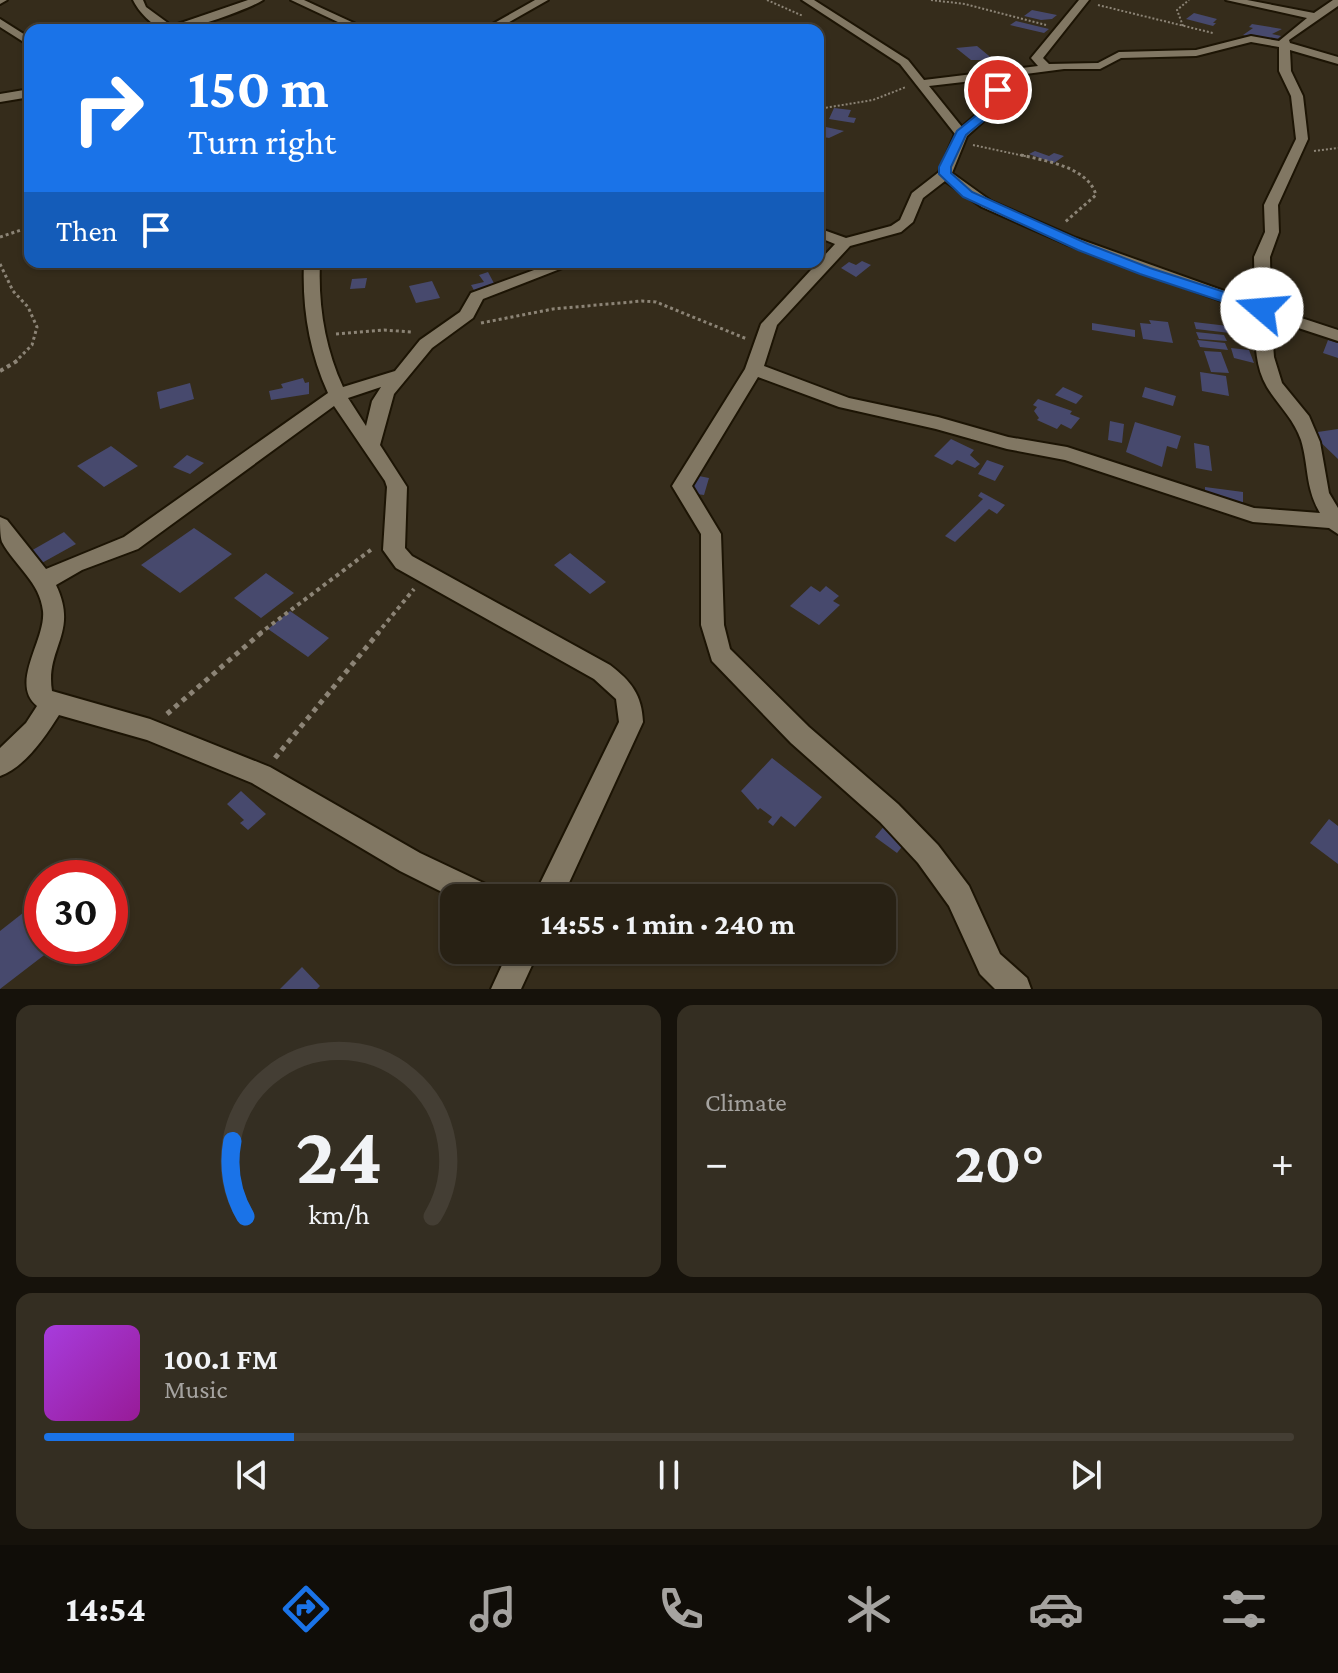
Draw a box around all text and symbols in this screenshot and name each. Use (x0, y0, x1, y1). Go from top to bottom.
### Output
icon: right (56, 56, 160, 160)
pin (964, 56, 1032, 124)
text: 150 m (188, 57, 329, 119)
icon: arrive (976, 68, 1020, 112)
text: Turn right (188, 122, 336, 162)
icon: arrive (134, 208, 178, 252)
text: Then (56, 214, 118, 247)
position arrow (1220, 267, 1304, 351)
speed limit sign: 30 (24, 860, 128, 964)
text: 14:55 · 1 min · 240 m (541, 907, 795, 940)
text: Climate (705, 1088, 787, 1117)
text: 24 (295, 1108, 382, 1201)
text: 20° (954, 1128, 1045, 1195)
text: − (705, 1138, 728, 1186)
text: + (1271, 1138, 1294, 1186)
text: km/h (308, 1198, 369, 1230)
text: 100.1 FM (164, 1342, 278, 1375)
text: Music (164, 1375, 227, 1404)
icon: previous (230, 1453, 274, 1497)
icon: pause (647, 1453, 691, 1497)
icon: next (1064, 1453, 1108, 1497)
icon: directions (278, 1581, 334, 1637)
icon: music (465, 1581, 521, 1637)
icon: phone (653, 1581, 709, 1637)
icon: climate (841, 1581, 897, 1637)
icon: car (1028, 1581, 1084, 1637)
icon: filters (1216, 1581, 1272, 1637)
text: 14:54 (66, 1589, 146, 1629)

